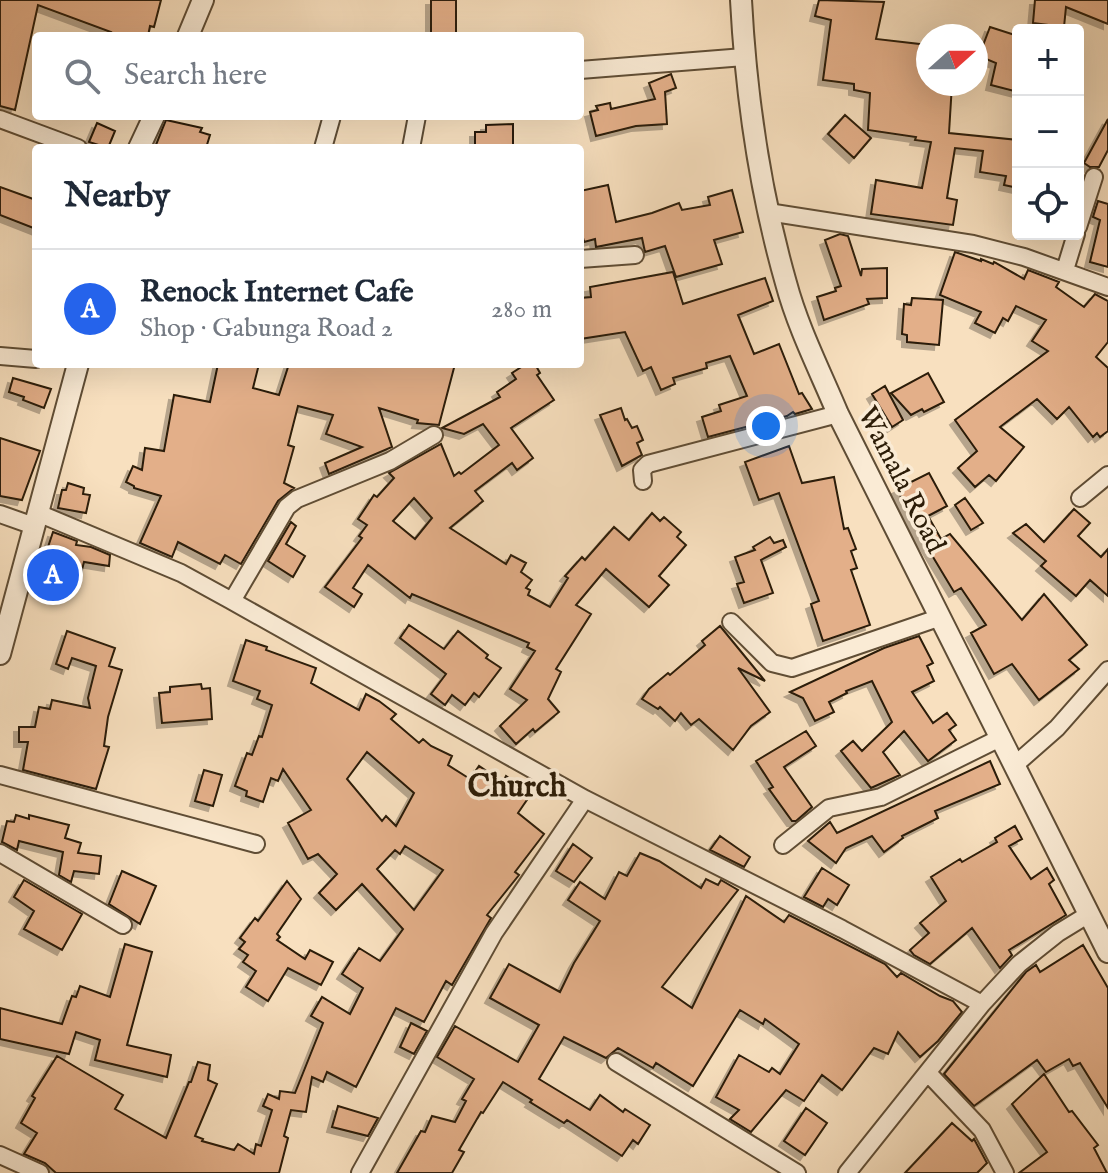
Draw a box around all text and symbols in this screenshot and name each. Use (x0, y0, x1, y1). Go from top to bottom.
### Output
north arrow (916, 24, 988, 96)
map controls (1012, 24, 1084, 240)
button: + (1012, 24, 1084, 96)
search box (32, 32, 584, 120)
icon: search (60, 54, 104, 98)
text: Search here (124, 57, 267, 95)
button: − (1012, 96, 1084, 168)
button: locate (1012, 168, 1084, 240)
text: Nearby (64, 175, 170, 218)
text: Renock Internet Cafe (140, 274, 414, 312)
text: A (81, 293, 99, 326)
text: 280 m (491, 293, 552, 326)
text: Shop · Gabunga Road 2 (140, 312, 393, 345)
street label: Wamala Road (849, 401, 953, 559)
your location (746, 406, 786, 446)
pin: A (27, 545, 79, 605)
district label: Church (468, 767, 567, 808)

